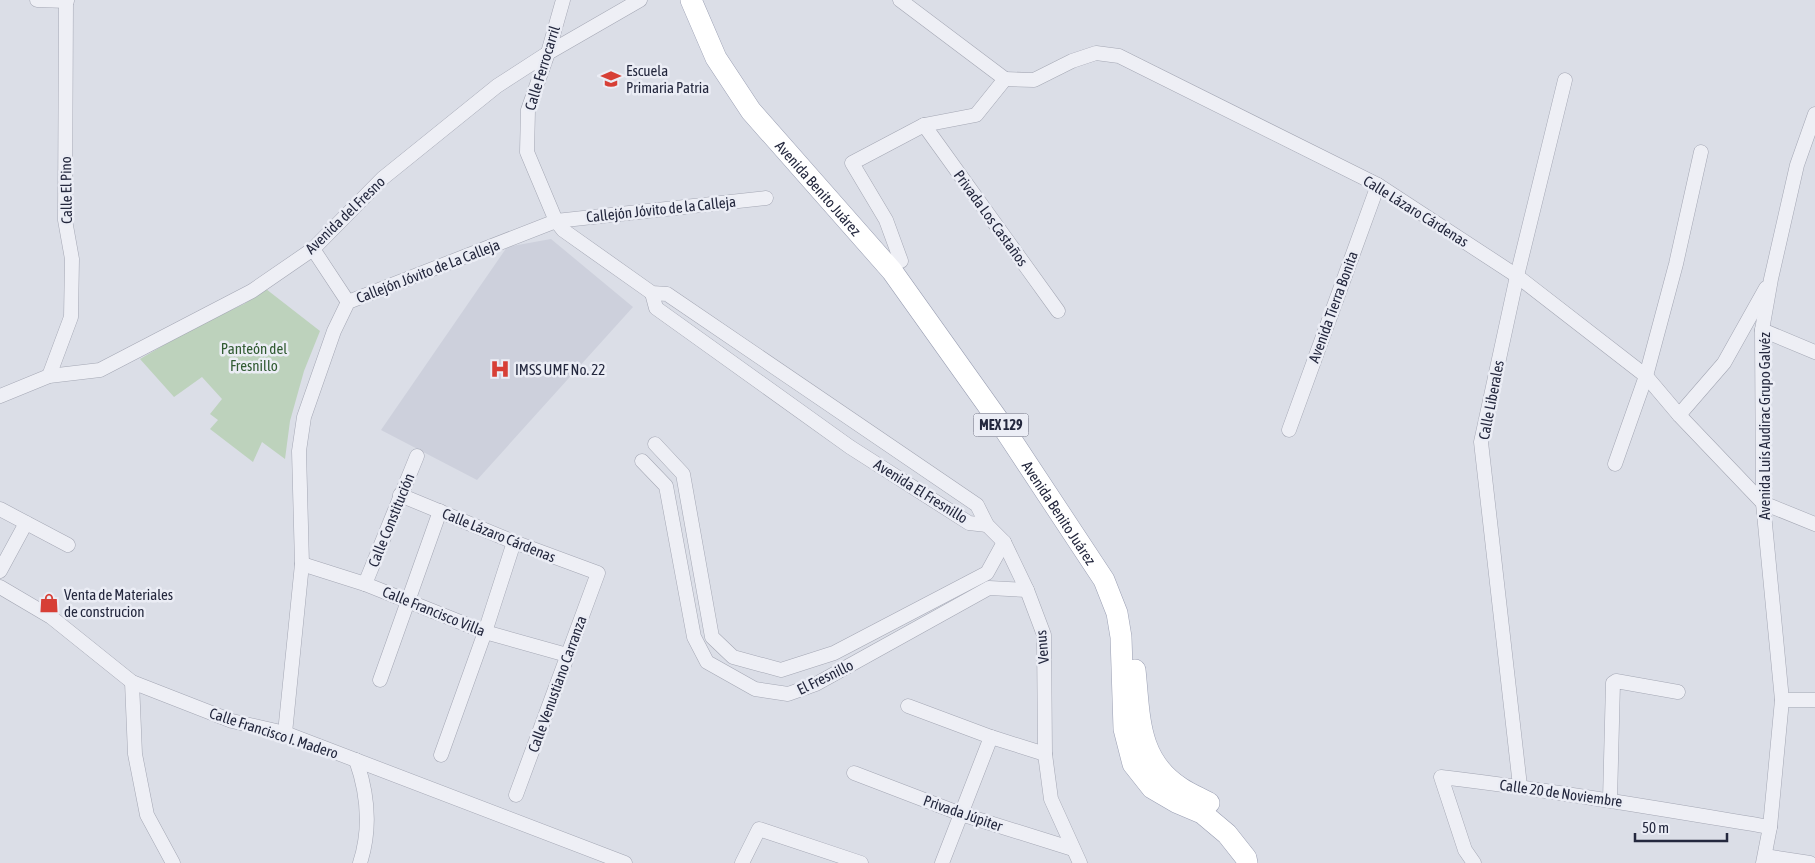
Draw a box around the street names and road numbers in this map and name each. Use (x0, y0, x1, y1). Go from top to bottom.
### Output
street label: Calle Ferrocarril (521, 24, 563, 112)
street label: Avenida Benito Juárez (772, 137, 865, 239)
street label: Calle El Pino (57, 156, 75, 224)
street label: Privada Los Castaños (950, 167, 1032, 269)
street label: Calle Lázaro Cárdenas (1360, 172, 1472, 250)
street label: Avenida del Fresno (302, 173, 388, 257)
street label: Callejón Jóvito de la Calleja (585, 193, 737, 225)
street label: Callejón Jóvito de La Calleja (354, 236, 502, 306)
street label: Avenida Tierra Bonita (1305, 249, 1361, 365)
street label: Avenida Luís Audirac Grupo Galvéz (1756, 332, 1773, 520)
street label: Calle Liberales (1475, 359, 1507, 441)
road number: MEX 129 (974, 414, 1028, 436)
street label: Avenida El Fresnillo (871, 455, 971, 527)
street label: Avenida Benito Juárez (1019, 458, 1100, 568)
street label: Calle Constitución (364, 471, 418, 569)
street label: Calle Lázaro Cárdenas (440, 505, 558, 565)
street label: Calle Francisco Villa (380, 583, 488, 639)
street label: Calle Venustiano Carranza (524, 613, 590, 755)
street label: Venus (1032, 630, 1052, 664)
street label: El Fresnillo (794, 656, 856, 698)
street label: Calle Francisco I. Madero (207, 704, 341, 762)
street label: Calle 20 de Noviembre (1498, 776, 1624, 810)
street label: Privada Júpiter (921, 792, 1005, 835)

